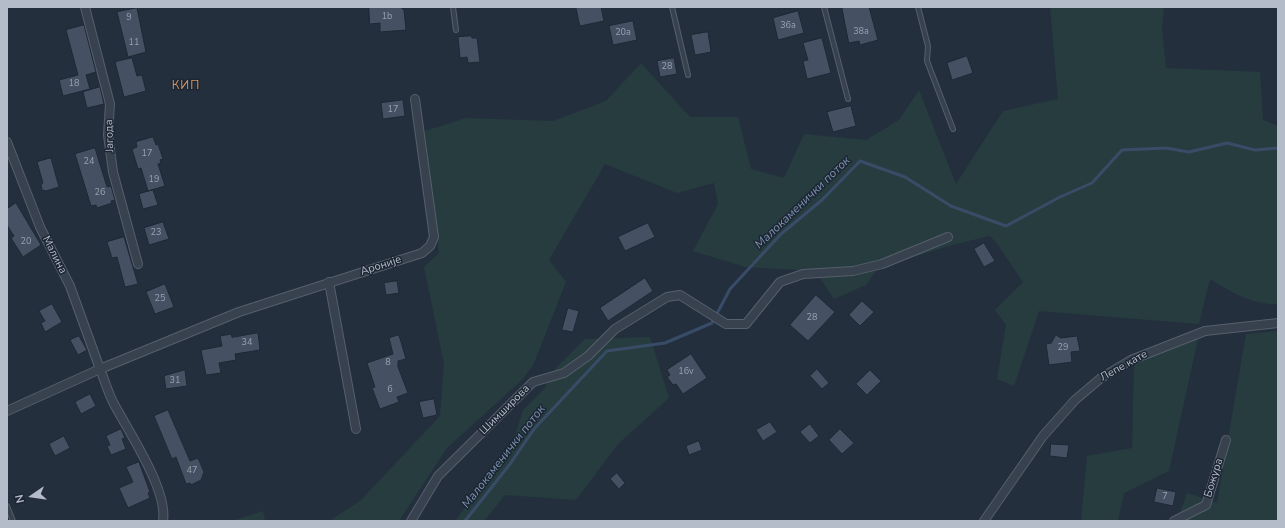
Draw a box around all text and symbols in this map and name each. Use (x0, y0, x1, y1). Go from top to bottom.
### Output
house number: 1b (382, 12, 392, 22)
house number: 9 (126, 13, 132, 23)
house number: 36a (780, 21, 796, 31)
house number: 38a (853, 27, 869, 37)
house number: 20a (615, 28, 631, 38)
house number: 11 (129, 38, 139, 48)
house number: 28 (662, 62, 672, 72)
house number: 18 (69, 79, 79, 89)
district label: КИП (172, 79, 200, 93)
house number: 17 (388, 105, 398, 115)
street label: Јагода (103, 119, 117, 153)
house number: 17 (142, 149, 152, 159)
water label: Малокаменички поток (752, 154, 854, 252)
house number: 24 (84, 157, 94, 167)
house number: 19 (149, 175, 159, 185)
house number: 26 (95, 188, 105, 198)
house number: 23 (151, 228, 161, 238)
street label: Малина (39, 234, 69, 276)
house number: 20 (21, 237, 31, 247)
street label: Ароније (359, 253, 403, 279)
house number: 25 (155, 294, 165, 304)
house number: 28 (807, 313, 817, 323)
house number: 34 (242, 338, 252, 348)
house number: 29 (1058, 343, 1068, 353)
street label: Лепе кате (1098, 348, 1150, 384)
house number: 8 (385, 358, 391, 368)
house number: 16v (678, 367, 694, 377)
house number: 31 (170, 376, 180, 386)
street label: Шимширова (477, 382, 533, 438)
house number: 6 (387, 385, 393, 395)
water label: Малокаменички поток (459, 403, 549, 511)
street label: Божура (1202, 457, 1226, 499)
house number: 47 (187, 466, 197, 476)
north arrow (12, 476, 52, 516)
house number: 7 (1162, 492, 1168, 502)
text: N (12, 493, 28, 505)

